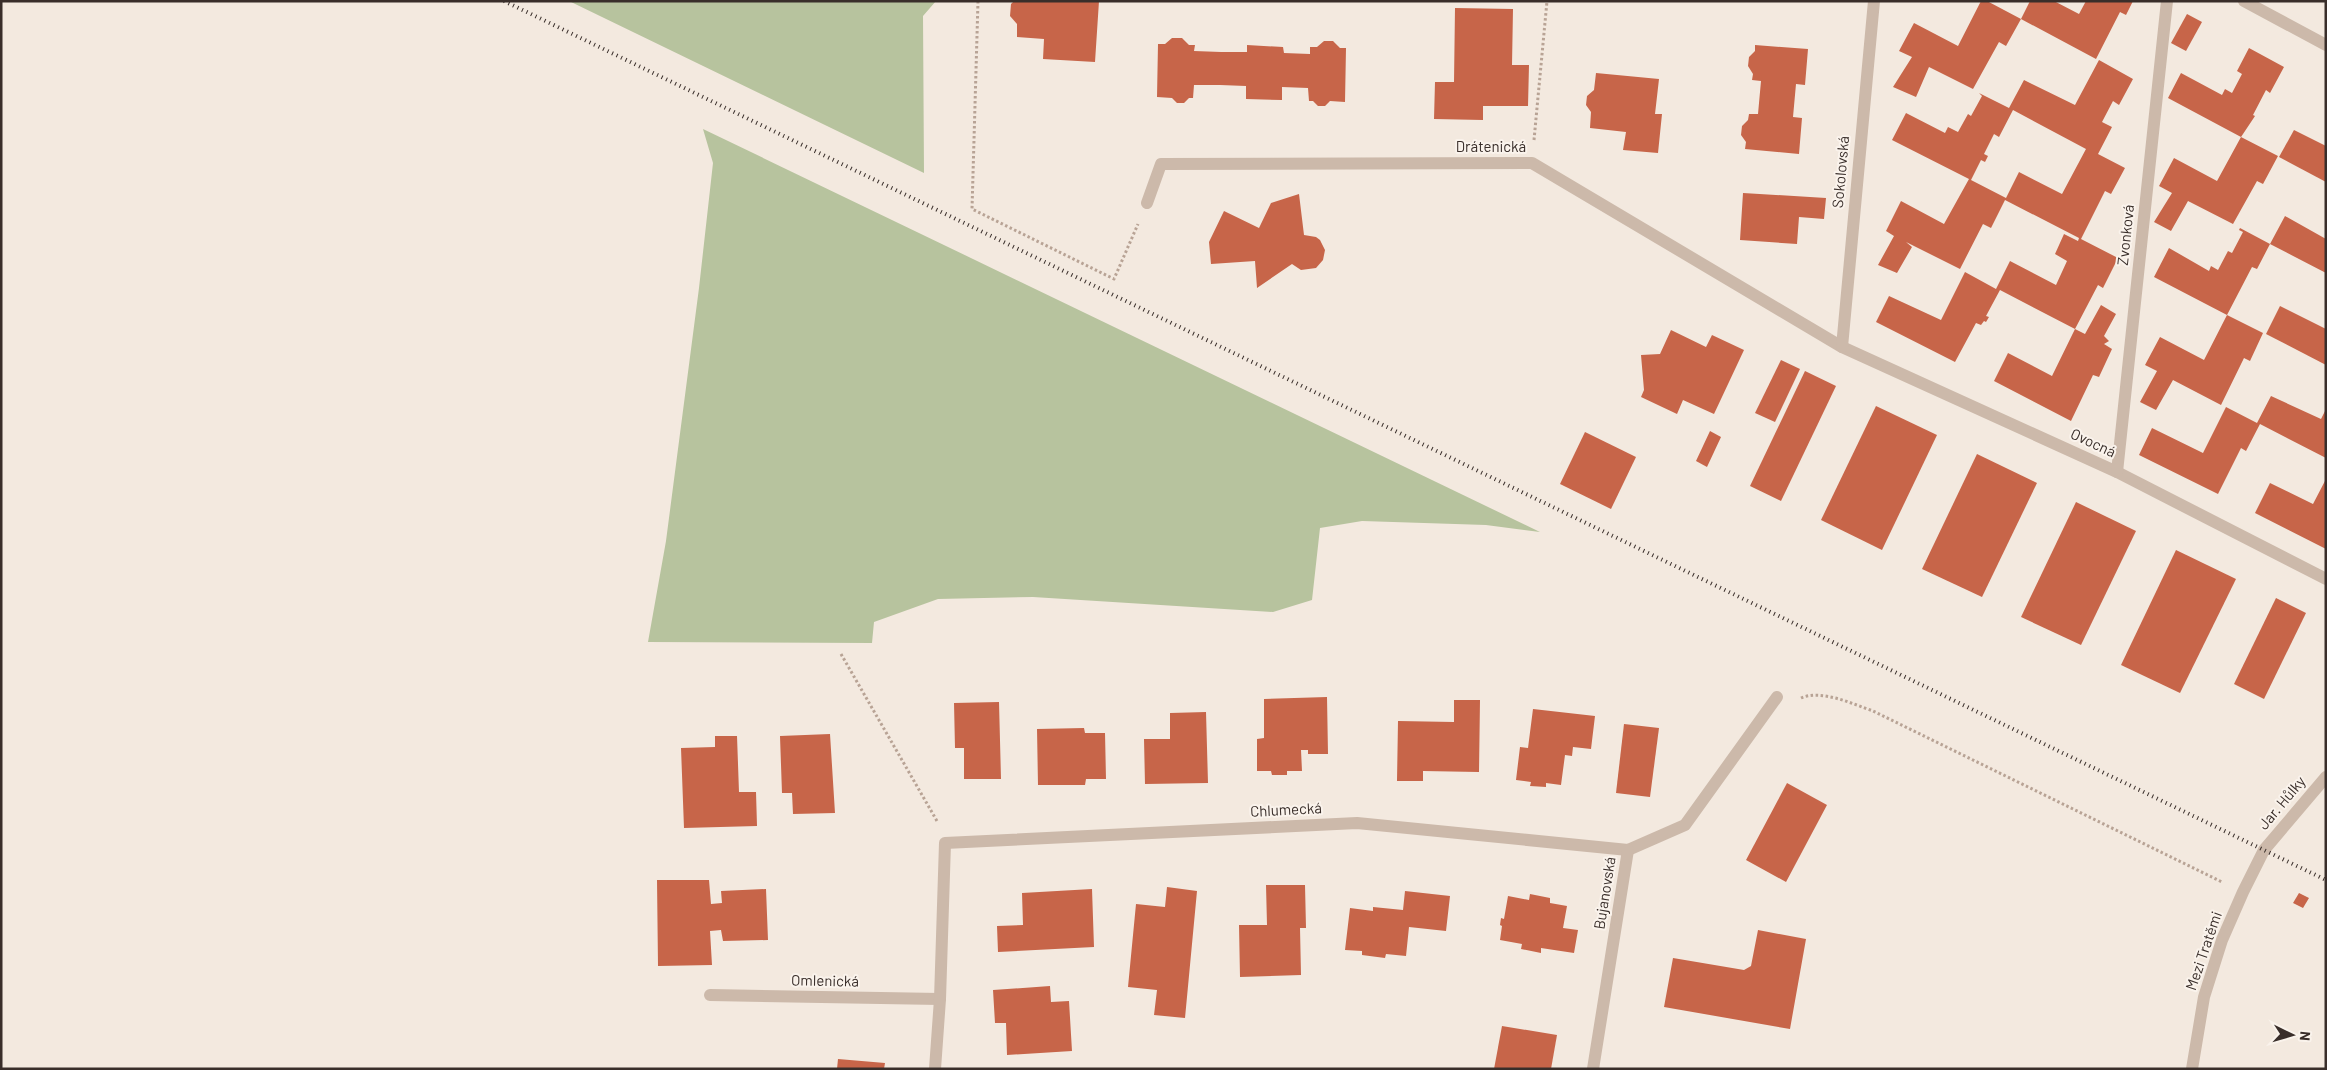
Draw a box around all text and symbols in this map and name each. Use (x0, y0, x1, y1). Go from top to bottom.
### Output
street label: Sokolovská (1828, 135, 1852, 209)
street label: Drátenická (1456, 137, 1526, 155)
street label: Zvonková (2113, 204, 2137, 266)
street label: Ovocná (2068, 424, 2119, 460)
street label: Jar. Hůlky (2254, 772, 2309, 833)
street label: Chlumecká (1250, 798, 1322, 820)
street label: Bujanovská (1589, 855, 1619, 930)
street label: Mezi Tratěmi (2181, 909, 2225, 993)
street label: Omlenická (791, 970, 859, 990)
north arrow (2267, 1010, 2317, 1060)
text: N (2297, 1031, 2314, 1042)

